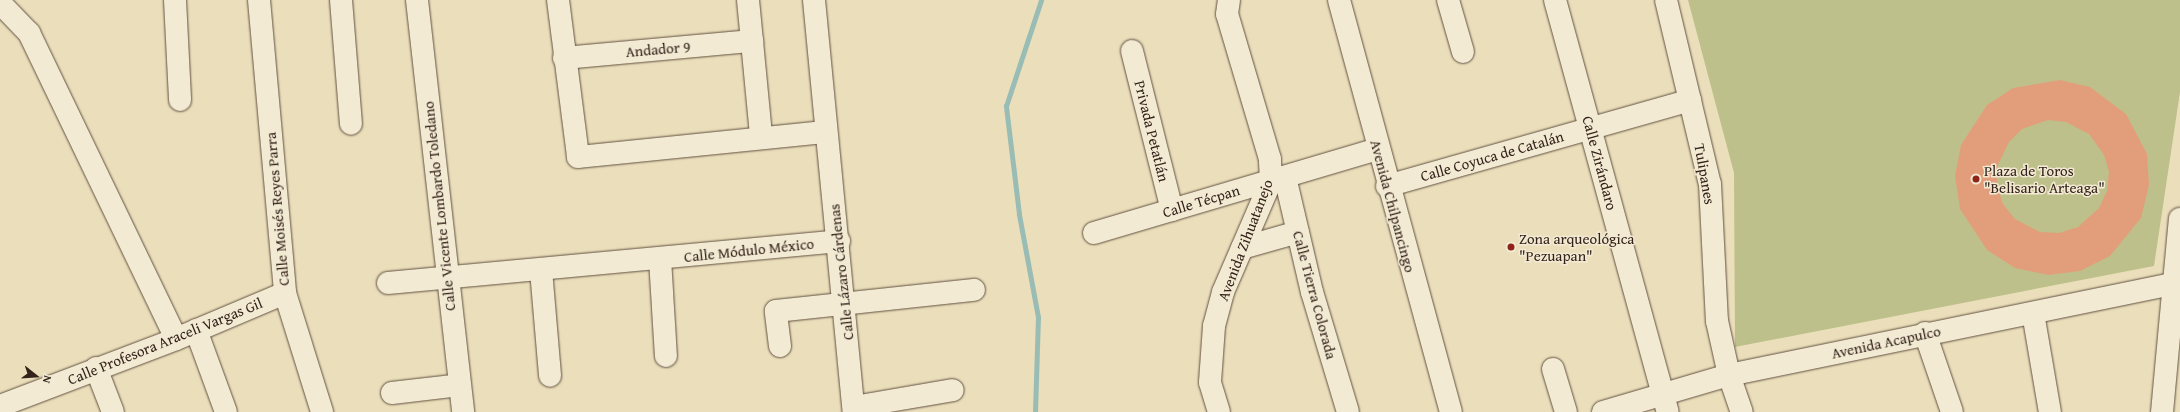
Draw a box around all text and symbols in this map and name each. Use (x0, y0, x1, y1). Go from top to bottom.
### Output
street label: Andador 9 (625, 37, 691, 61)
street label: Privada Petatlán (1131, 79, 1173, 183)
street label: Calle Vicente Lombardo Toledano (419, 100, 459, 312)
street label: Calle Zirándaro (1579, 114, 1621, 212)
street label: Calle Coyuca de Catalán (1418, 127, 1566, 185)
street label: Calle Moisés Reyes Parra (261, 131, 293, 287)
street label: Avenida Chilpancingo (1367, 138, 1419, 274)
street label: Tulipanes (1691, 142, 1719, 206)
place label: Plaza de Toros "Belisario Arteaga" (1984, 161, 2105, 196)
marker: Plaza de Toros "Belisario Arteaga" (1971, 174, 1981, 184)
street label: Avenida Zihuatanejo (1214, 177, 1276, 303)
street label: Calle Técpan (1160, 181, 1242, 221)
street label: Calle Lázaro Cárdenas (825, 203, 857, 341)
street label: Calle Tierra Colorada (1289, 229, 1341, 361)
place label: Zona arqueológica "Pezuapan" (1519, 229, 1634, 264)
street label: Calle Módulo México (683, 234, 815, 266)
marker: Zona arqueológica "Pezuapan" (1506, 242, 1516, 252)
street label: Calle Profesora Araceli Vargas Gil (65, 294, 265, 388)
street label: Avenida Acapulco (1830, 322, 1942, 362)
north arrow (16, 356, 56, 396)
text: N (39, 374, 56, 385)

